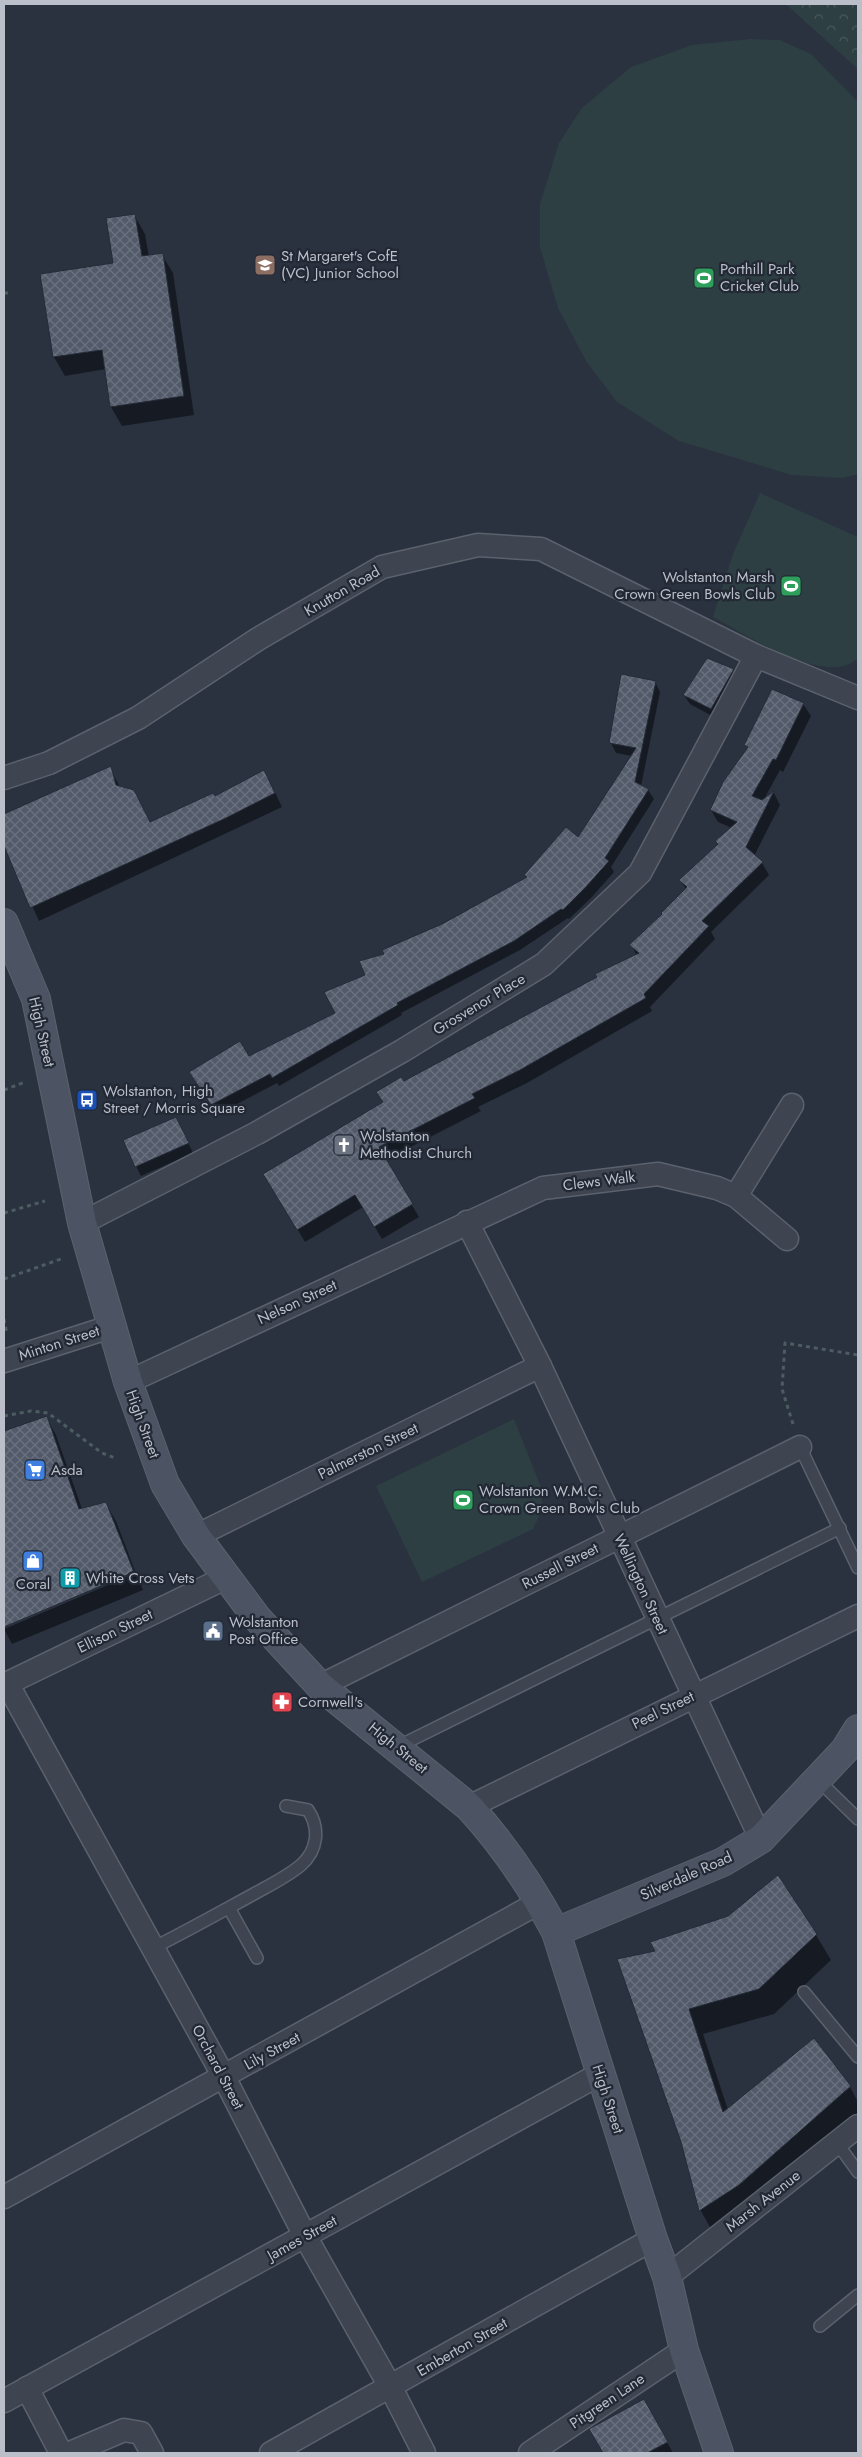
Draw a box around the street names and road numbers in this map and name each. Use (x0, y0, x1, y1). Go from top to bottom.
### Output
street label: Knutton Road (300, 560, 384, 622)
street label: Grosvenor Place (429, 968, 530, 1040)
street label: High Street (23, 995, 61, 1070)
street label: Clews Walk (562, 1166, 637, 1196)
street label: Nelson Street (254, 1274, 341, 1330)
street label: Minton Street (16, 1319, 103, 1366)
street label: High Street (120, 1387, 166, 1462)
street label: Palmerston Street (314, 1417, 422, 1485)
street label: Wellington Street (608, 1530, 674, 1638)
street label: Russell Street (518, 1537, 602, 1595)
street label: Ellison Street (74, 1603, 157, 1659)
street label: Peel Street (628, 1685, 698, 1735)
street label: High Street (363, 1717, 433, 1779)
street label: Silverdale Road (636, 1846, 736, 1906)
street label: Orchard Street (186, 2021, 250, 2114)
street label: Lily Street (240, 2026, 304, 2075)
street label: High Street (587, 2062, 630, 2137)
street label: Marsh Avenue (721, 2165, 805, 2237)
street label: James Street (261, 2210, 341, 2267)
street label: Emberton Street (413, 2312, 512, 2382)
street label: Pitgreen Lane (565, 2368, 649, 2434)

